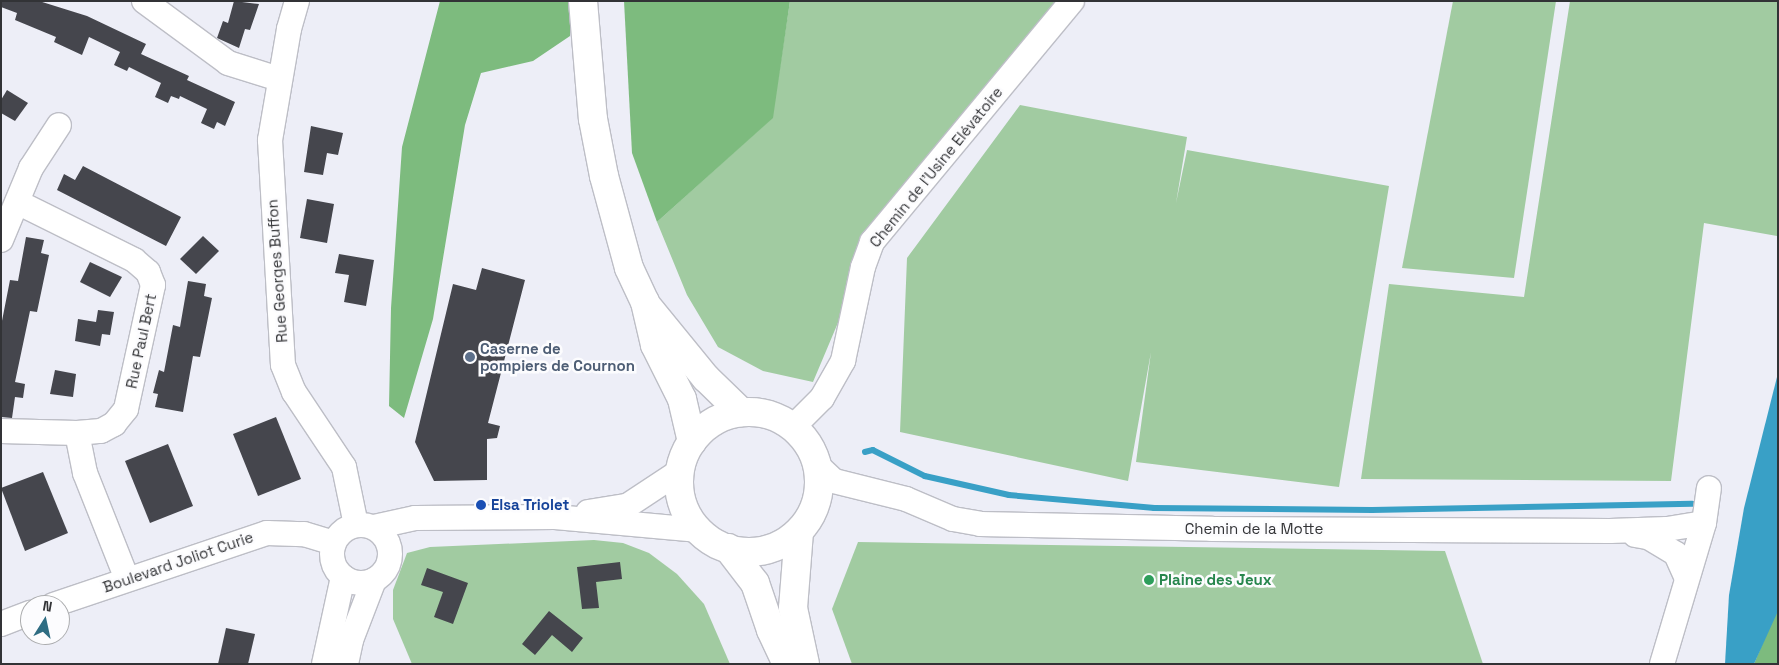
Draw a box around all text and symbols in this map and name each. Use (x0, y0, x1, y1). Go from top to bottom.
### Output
street label: Chemin de l'Usine Elévatoire (866, 83, 1006, 251)
street label: Rue Georges Buffon (263, 199, 291, 343)
street label: Rue Paul Bert (122, 292, 160, 390)
place label: Caserne de pompiers de Cournon (480, 339, 635, 374)
marker: Caserne de pompiers de Cournon (464, 351, 476, 363)
place label: Elsa Triolet (491, 496, 570, 514)
marker: Elsa Triolet (475, 499, 487, 511)
street label: Chemin de la Motte (1185, 520, 1323, 538)
street label: Boulevard Joliot Curie (100, 528, 256, 596)
place label: Plaine des Jeux (1159, 571, 1272, 589)
marker: Plaine des Jeux (1143, 574, 1155, 586)
north arrow (20, 595, 70, 645)
text: N (41, 597, 54, 616)

